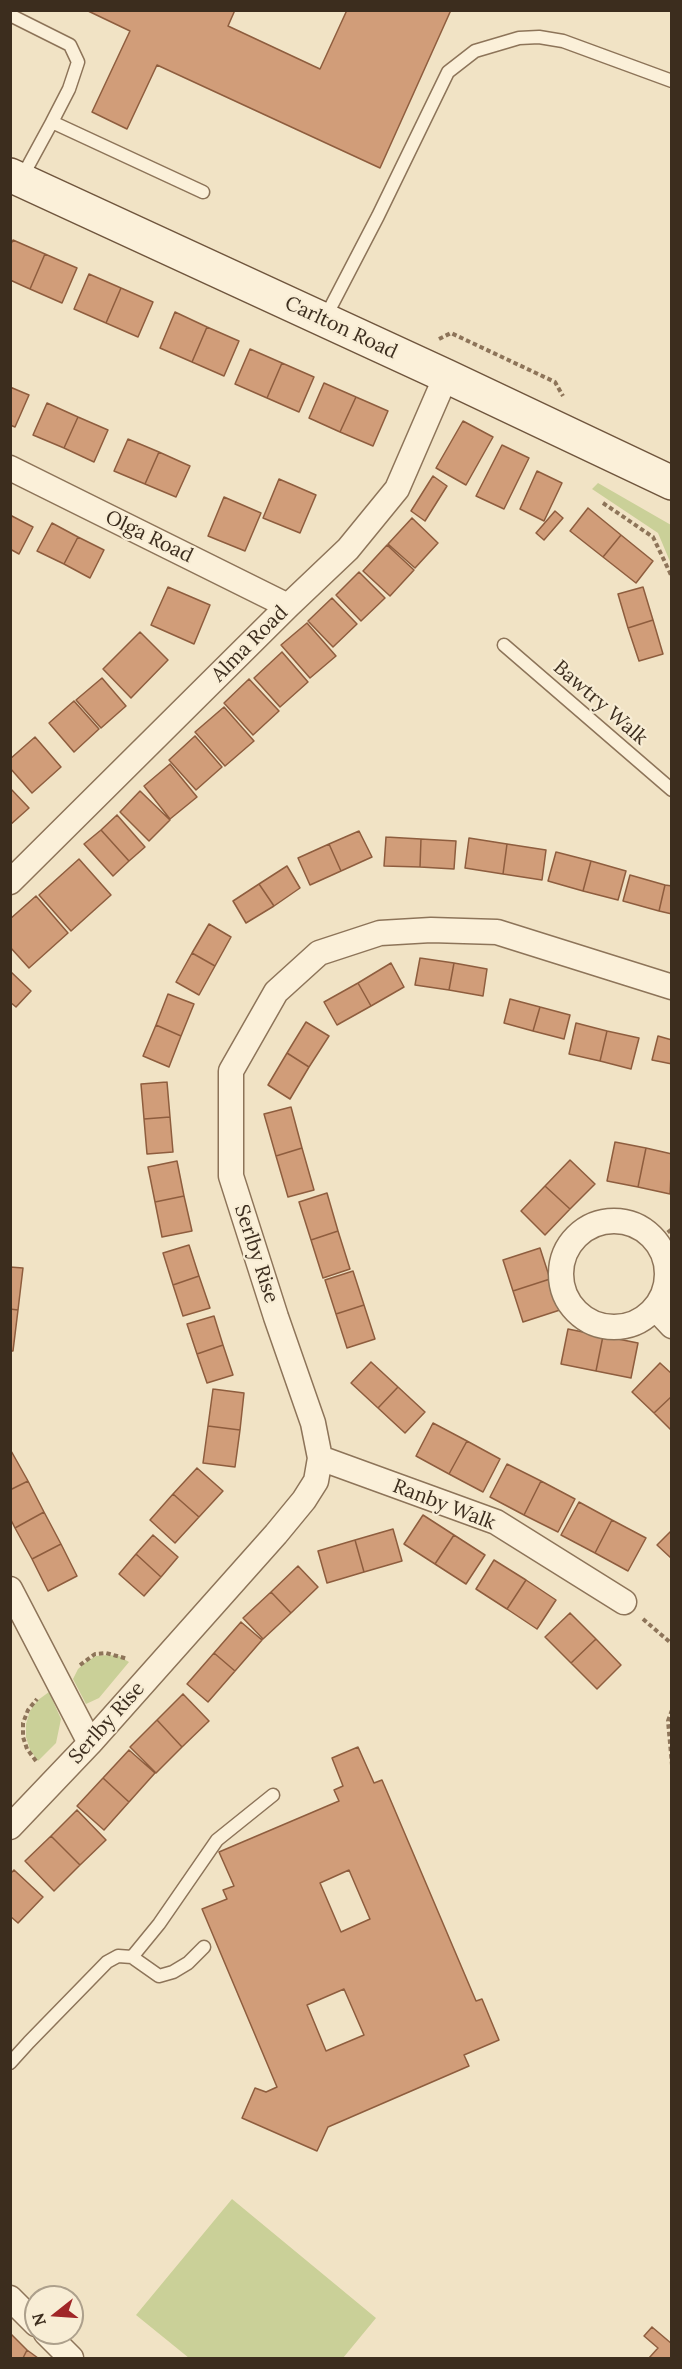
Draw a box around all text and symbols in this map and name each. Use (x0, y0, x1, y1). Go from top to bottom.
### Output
street label: Carlton Road (281, 291, 401, 365)
street label: Olga Road (101, 506, 197, 568)
street label: Alma Road (207, 601, 293, 687)
street label: Bawtry Walk (548, 656, 652, 750)
street label: Serlby Rise (229, 1202, 283, 1306)
street label: Ranby Walk (389, 1474, 499, 1536)
street label: Serlby Rise (64, 1677, 150, 1769)
north arrow (24, 2285, 84, 2345)
text: N (27, 2311, 50, 2329)

